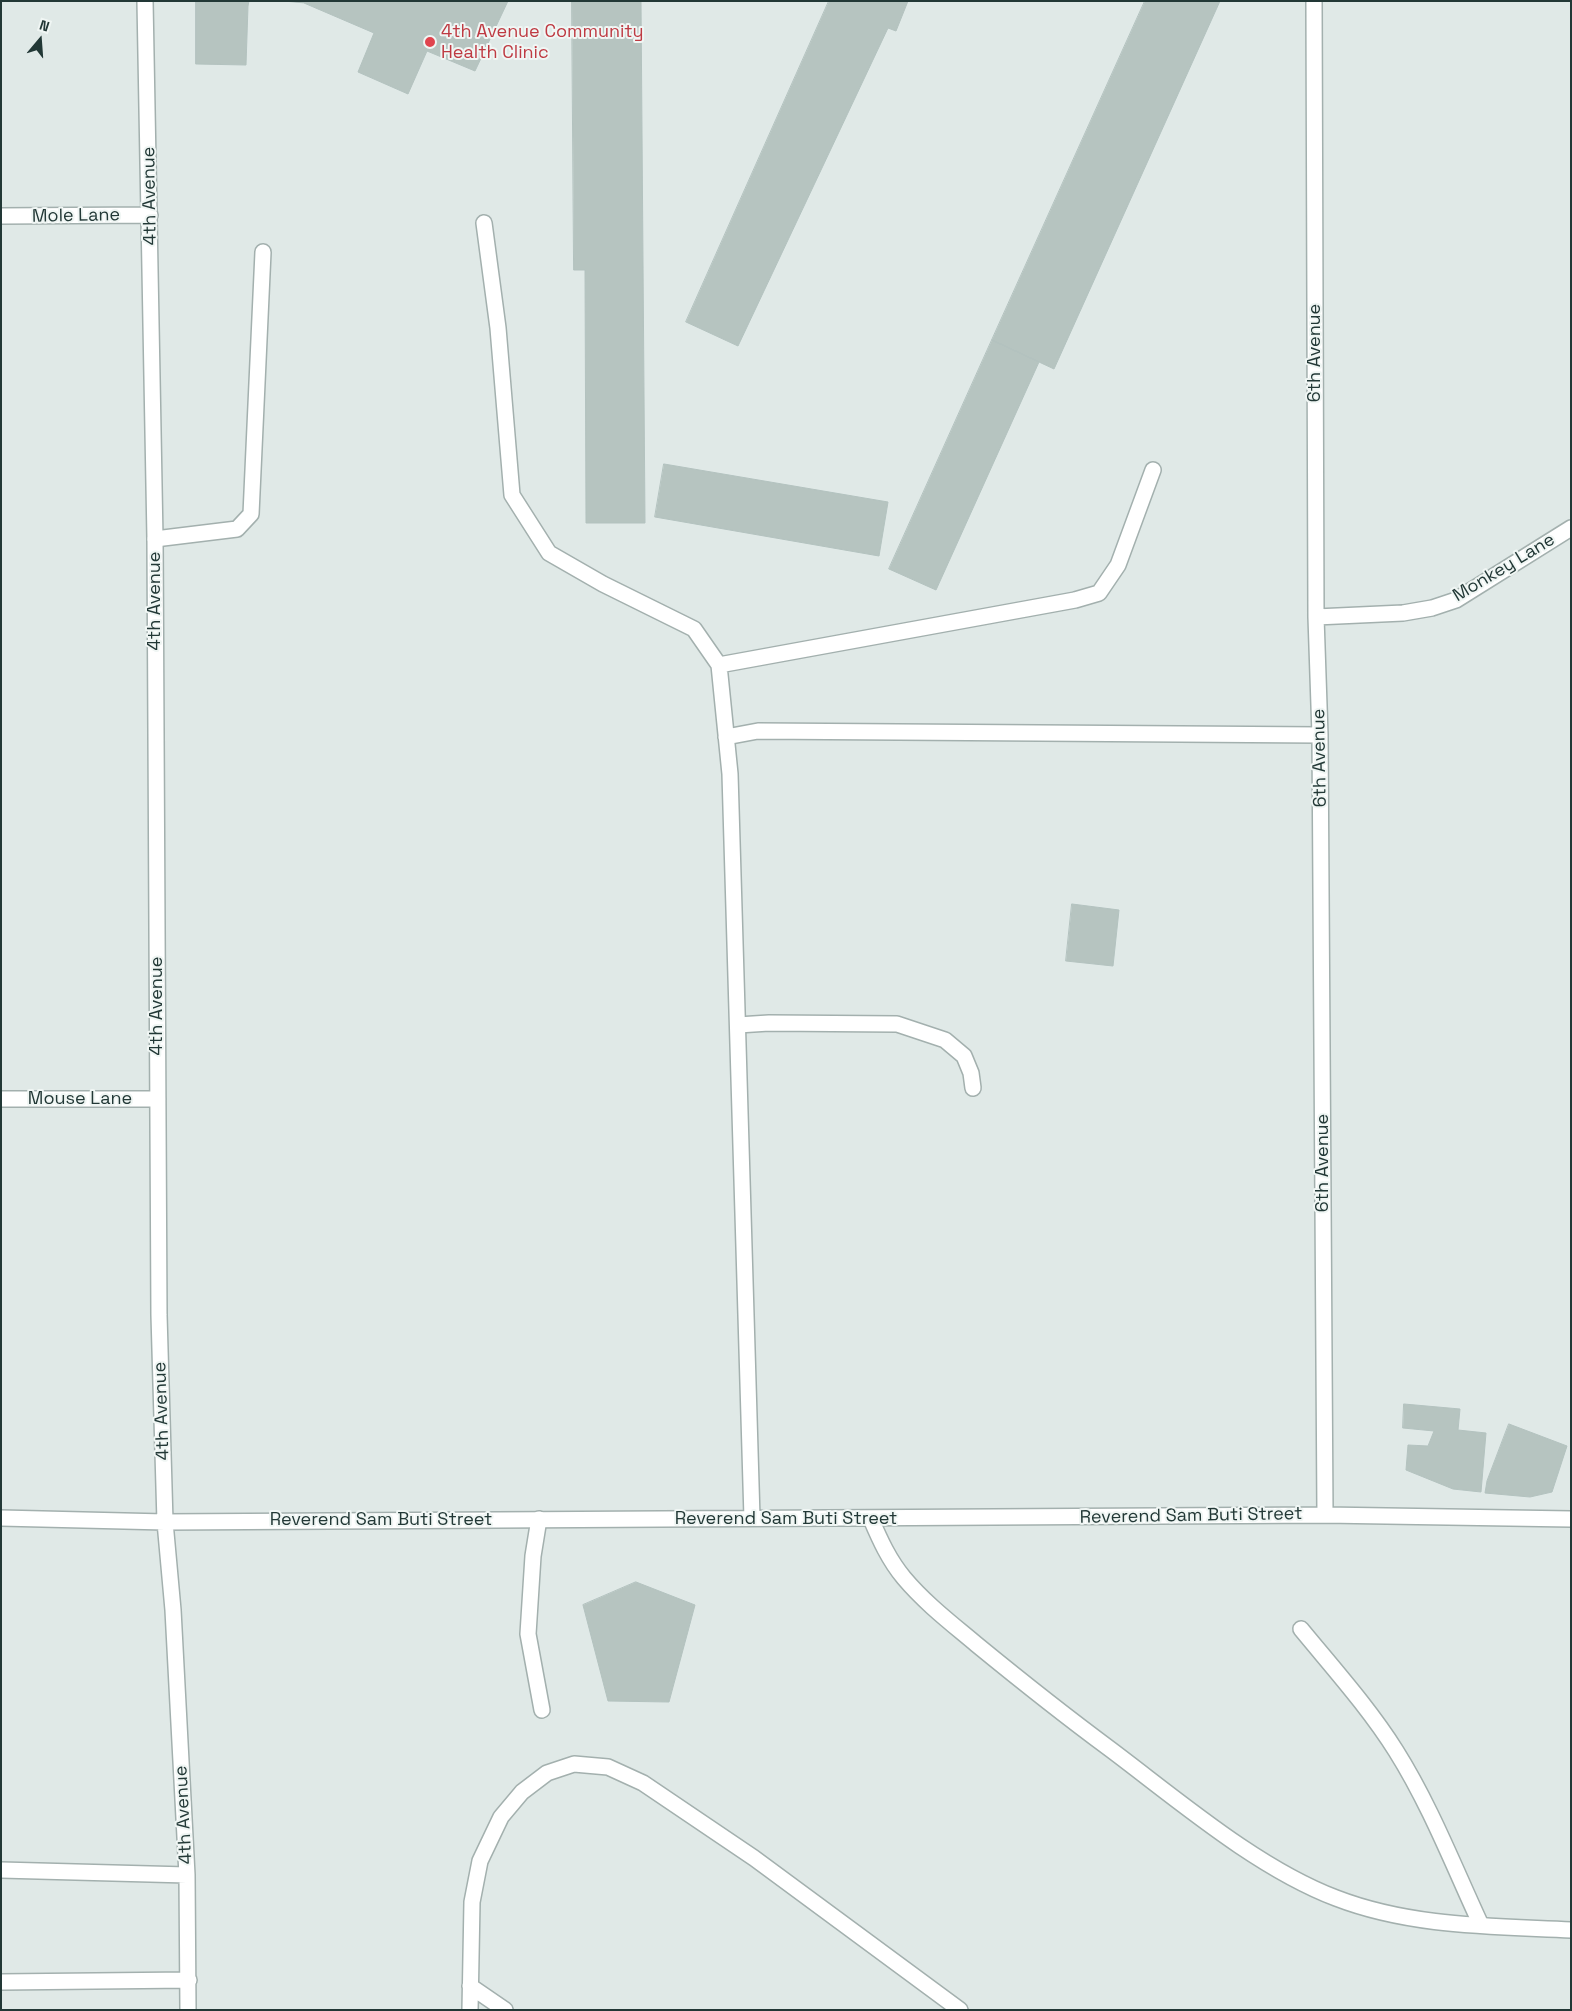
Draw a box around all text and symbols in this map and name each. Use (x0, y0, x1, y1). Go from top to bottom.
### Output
north arrow (15, 15, 65, 65)
text: N (37, 16, 52, 36)
place label: 4th Avenue Community Health Clinic (441, 21, 644, 64)
marker: 4th Avenue Community Health Clinic (423, 35, 437, 49)
street label: 4th Avenue (138, 146, 162, 246)
street label: Mole Lane (32, 204, 120, 228)
street label: 6th Avenue (1304, 304, 1326, 402)
street label: Monkey Lane (1449, 529, 1559, 607)
street label: 4th Avenue (144, 552, 166, 650)
street label: 6th Avenue (1308, 709, 1332, 807)
street label: 4th Avenue (146, 957, 168, 1055)
street label: Mouse Lane (28, 1088, 132, 1110)
street label: 6th Avenue (1312, 1114, 1334, 1212)
street label: 4th Avenue (149, 1361, 175, 1461)
street label: Reverend Sam Buti Street (1079, 1503, 1303, 1529)
street label: Reverend Sam Buti Street (675, 1508, 897, 1530)
street label: Reverend Sam Buti Street (270, 1509, 492, 1531)
street label: 4th Avenue (171, 1765, 197, 1865)

